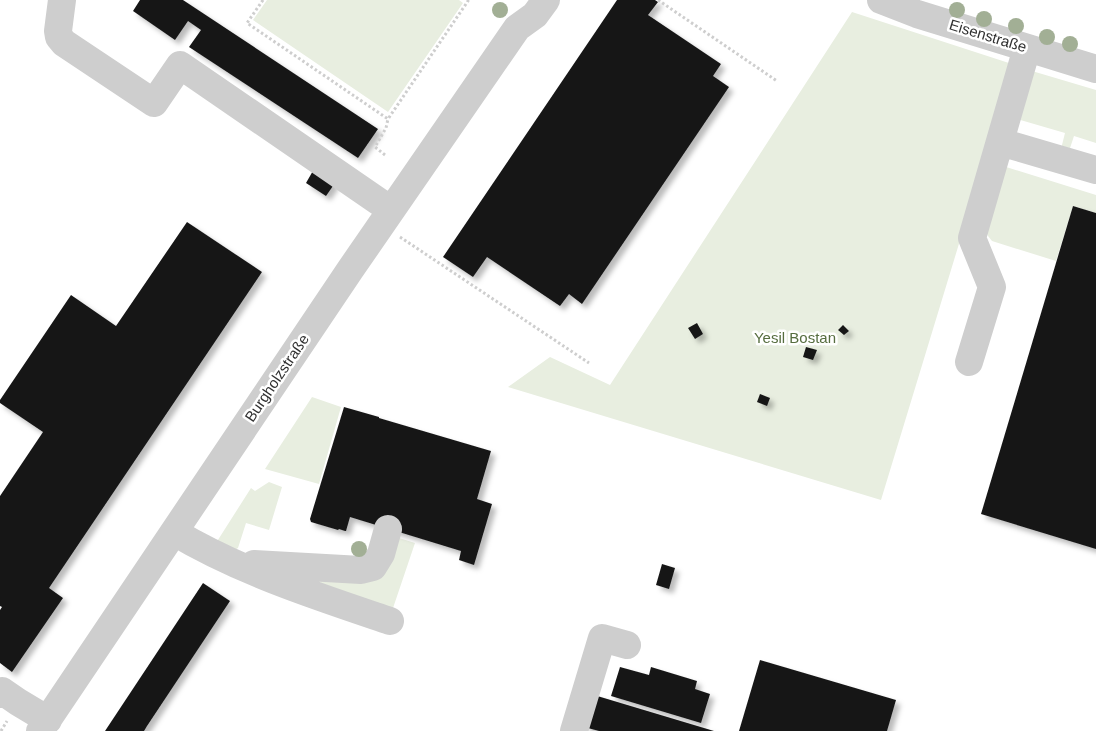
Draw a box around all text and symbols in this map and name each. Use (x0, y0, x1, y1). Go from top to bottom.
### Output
street label: Eisenstraße (947, 16, 1029, 55)
park label: Yesil Bostan (754, 329, 836, 346)
street label: Burgholzstraße (241, 331, 312, 425)

